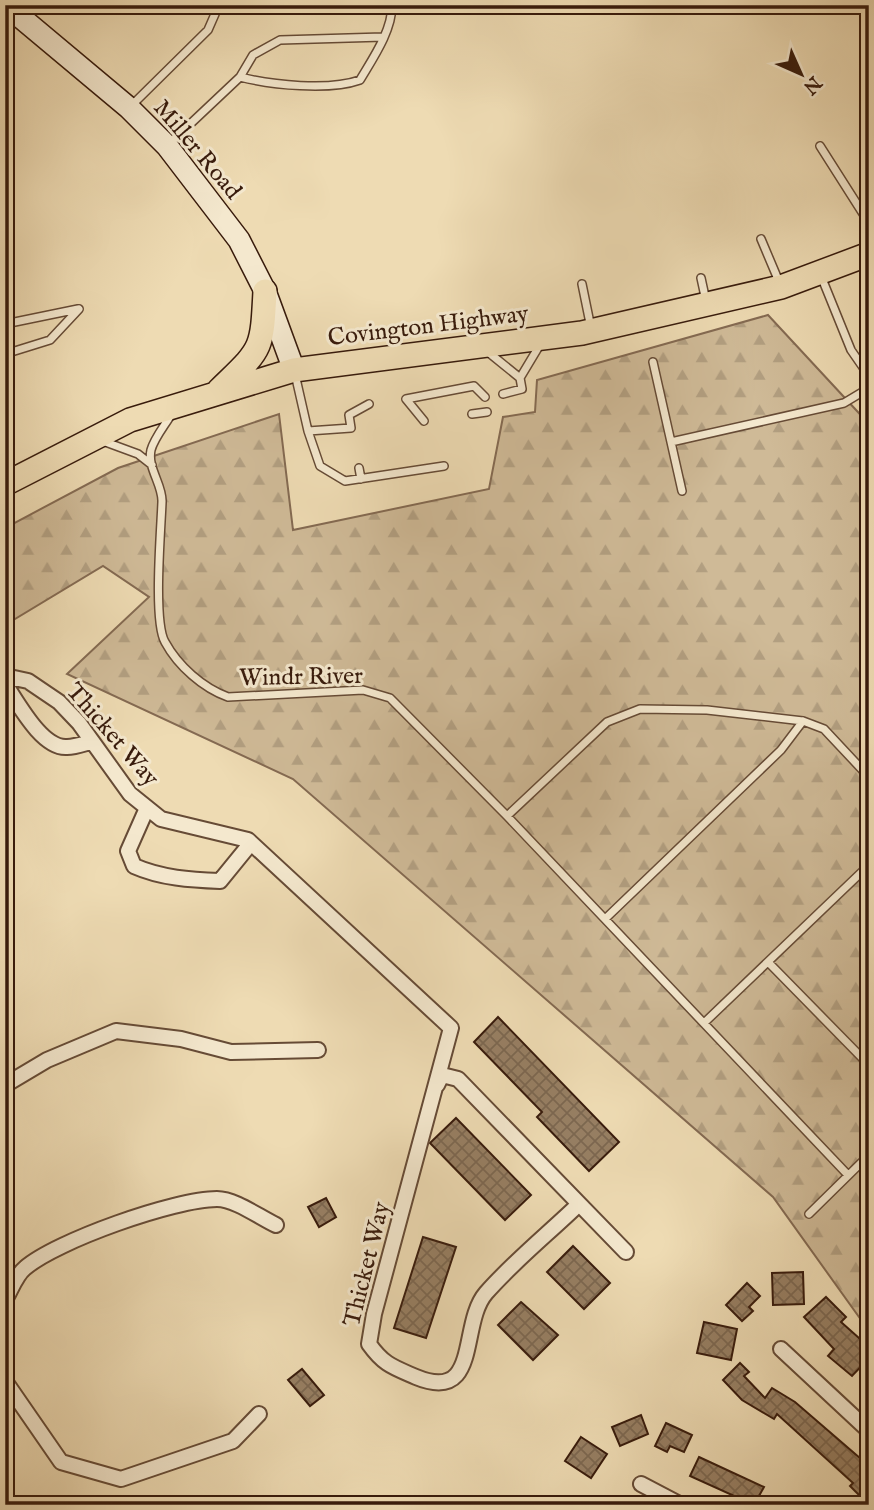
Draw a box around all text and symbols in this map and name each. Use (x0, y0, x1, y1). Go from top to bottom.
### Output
north arrow (766, 38, 836, 108)
text: N (797, 70, 827, 99)
street label: Miller Road (146, 94, 248, 207)
street label: Covington Highway (326, 299, 531, 354)
street label: Windr River (239, 661, 363, 694)
street label: Thicket Way (58, 677, 166, 793)
street label: Thicket Way (337, 1199, 398, 1330)

